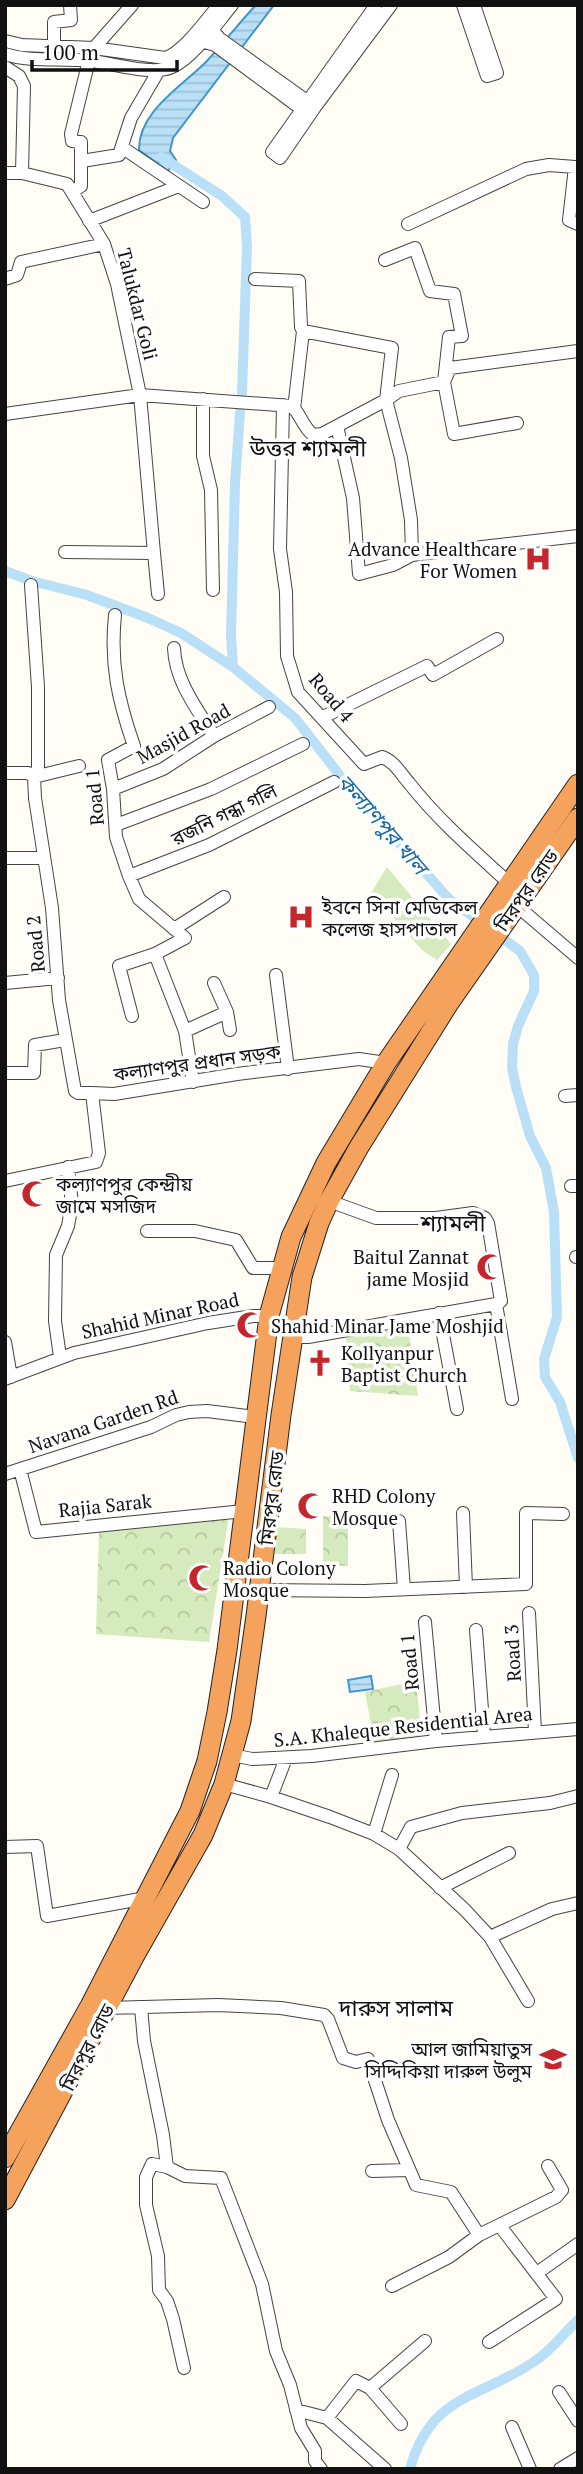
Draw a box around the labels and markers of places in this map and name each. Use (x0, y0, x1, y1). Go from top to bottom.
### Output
place label: Advance Healthcare For Women (348, 536, 517, 583)
hospital icon: Advance Healthcare For Women (523, 544, 553, 574)
place label: ইবনে সিনা মেডিকেল কলেজ হাসপাতাল (321, 894, 479, 941)
hospital icon: ইবনে সিনা মেডিকেল কলেজ হাসপাতাল (286, 902, 316, 932)
place label: কল্যাণপুর কেন্দ্রীয় জামে মসজিদ (55, 1171, 193, 1218)
mosque icon: কল্যাণপুর কেন্দ্রীয় জামে মসজিদ (20, 1179, 50, 1209)
place label: Baitul Zannat jame Mosjid (353, 1244, 469, 1291)
mosque icon: Baitul Zannat jame Mosjid (475, 1252, 505, 1282)
mosque icon: Shahid Minar Jame Moshjid (235, 1310, 265, 1340)
place label: Shahid Minar Jame Moshjid (271, 1313, 504, 1338)
place label: Kollyanpur Baptist Church (341, 1340, 467, 1387)
church icon: Kollyanpur Baptist Church (305, 1348, 335, 1378)
place label: RHD Colony Mosque (332, 1483, 436, 1530)
mosque icon: RHD Colony Mosque (296, 1491, 326, 1521)
place label: Radio Colony Mosque (223, 1555, 336, 1602)
mosque icon: Radio Colony Mosque (187, 1563, 217, 1593)
place label: আল জামিয়াতুস সিদ্দিকিয়া দারুল উলুম (364, 2036, 533, 2083)
school or university icon: আল জামিয়াতুস সিদ্দিকিয়া দারুল উলুম (538, 2044, 568, 2074)

